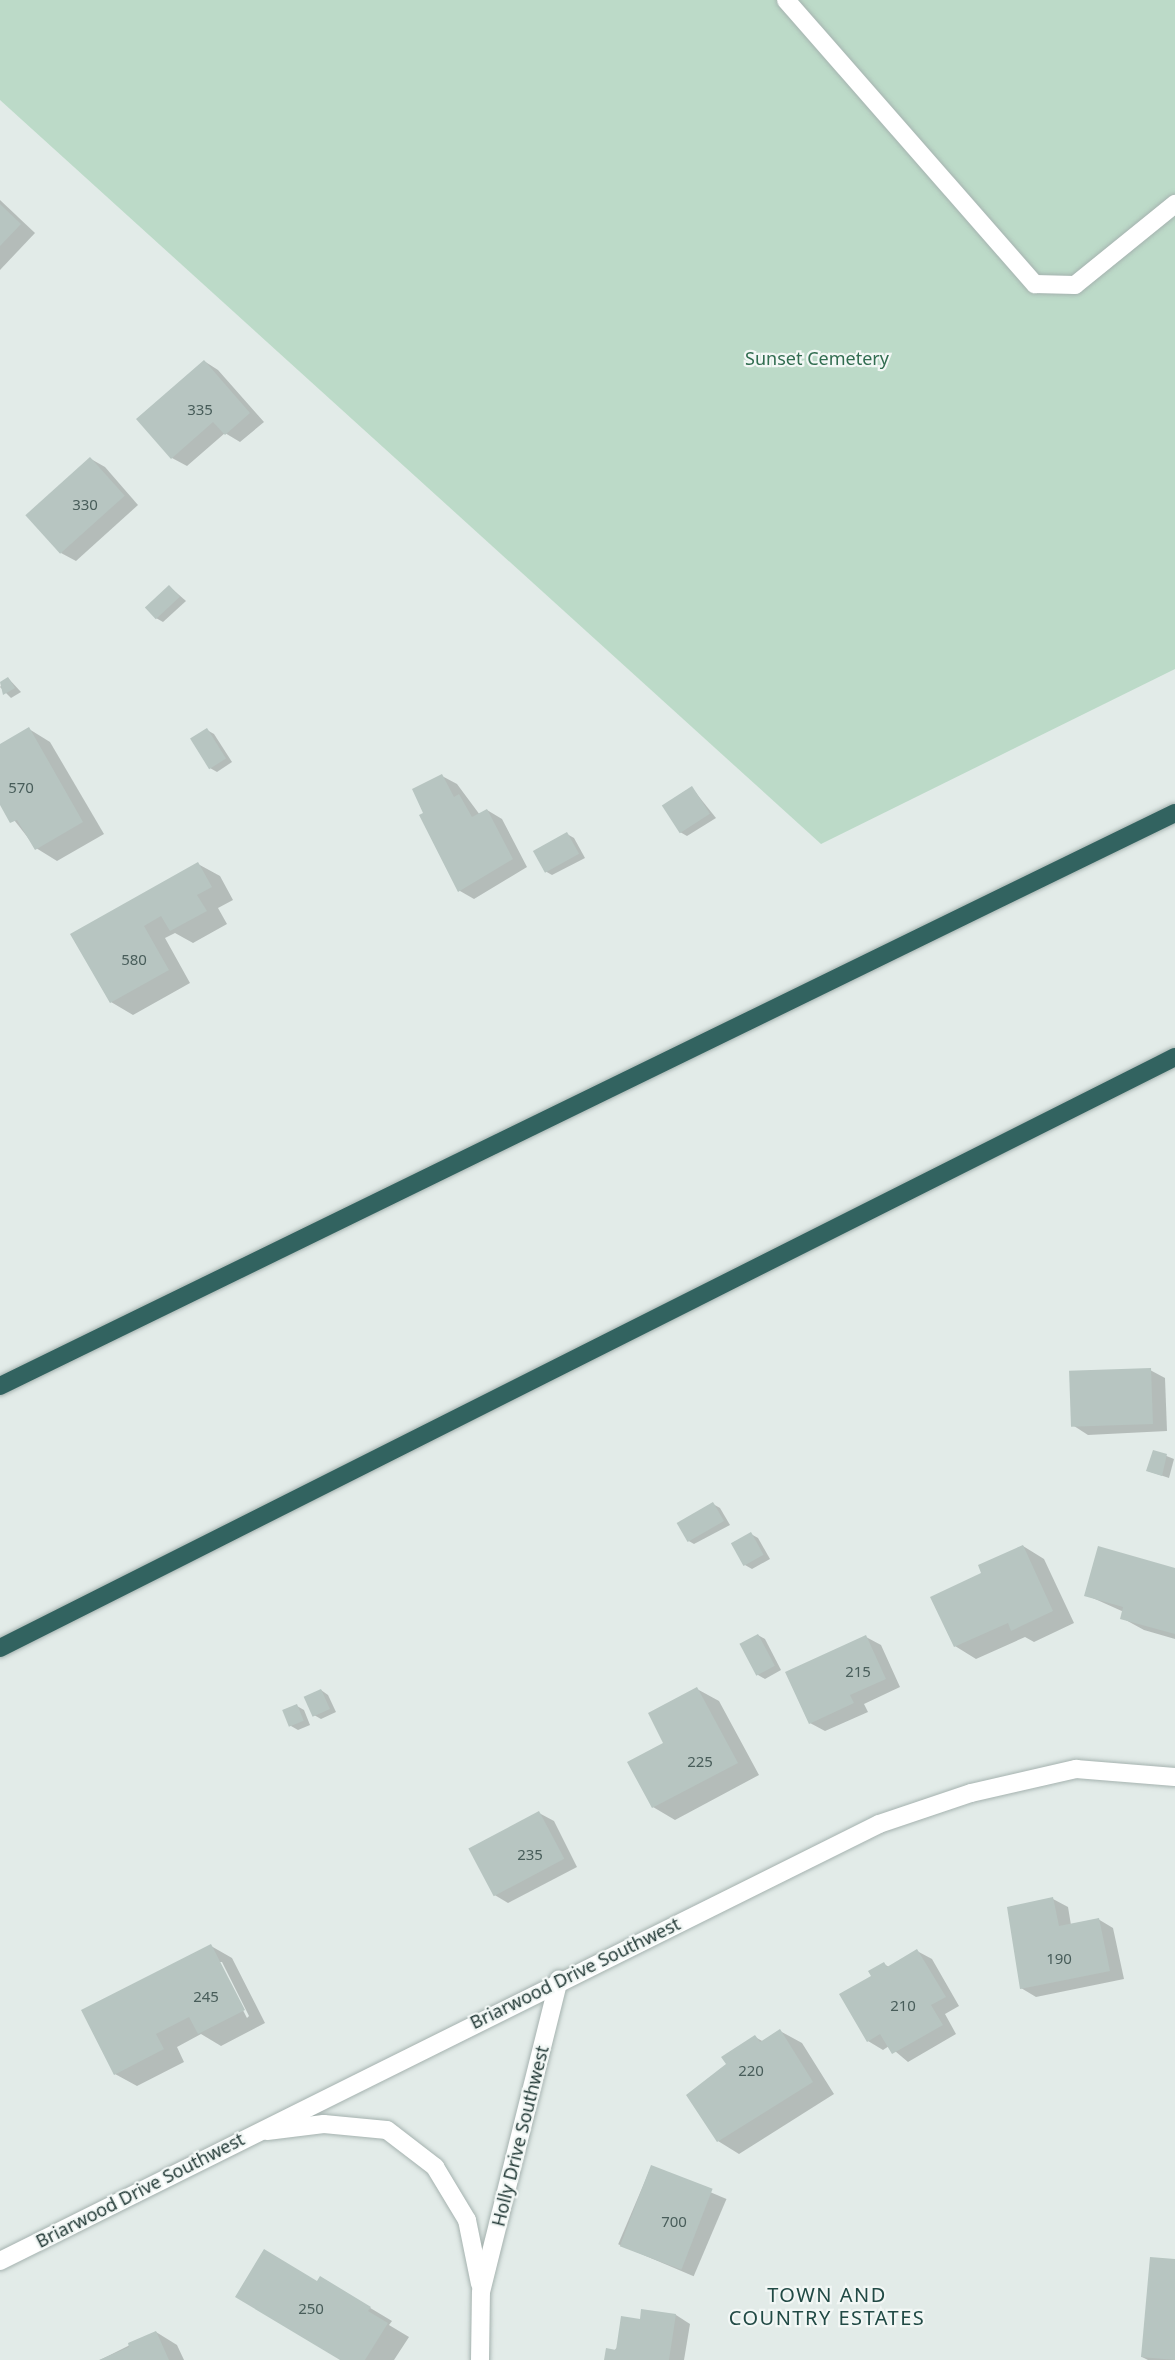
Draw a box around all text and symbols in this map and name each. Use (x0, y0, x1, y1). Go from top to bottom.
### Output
park label: Sunset Cemetery (745, 347, 889, 369)
house number: 335 (187, 401, 213, 419)
house number: 330 (72, 496, 98, 514)
house number: 570 (8, 779, 34, 797)
house number: 580 (121, 951, 147, 969)
house number: 215 (845, 1663, 871, 1681)
house number: 225 (687, 1753, 713, 1771)
house number: 235 (517, 1846, 543, 1864)
street label: Briarwood Drive Southwest (466, 1913, 684, 2033)
house number: 190 (1046, 1950, 1072, 1968)
house number: 245 (193, 1988, 219, 2006)
house number: 210 (890, 1997, 916, 2015)
street label: Holly Drive Southwest (487, 2043, 553, 2229)
house number: 220 (738, 2062, 764, 2080)
street label: Briarwood Drive Southwest (32, 2128, 248, 2252)
house number: 700 (661, 2213, 687, 2231)
district label: TOWN AND COUNTRY ESTATES (729, 2282, 925, 2329)
house number: 250 (298, 2300, 324, 2318)

